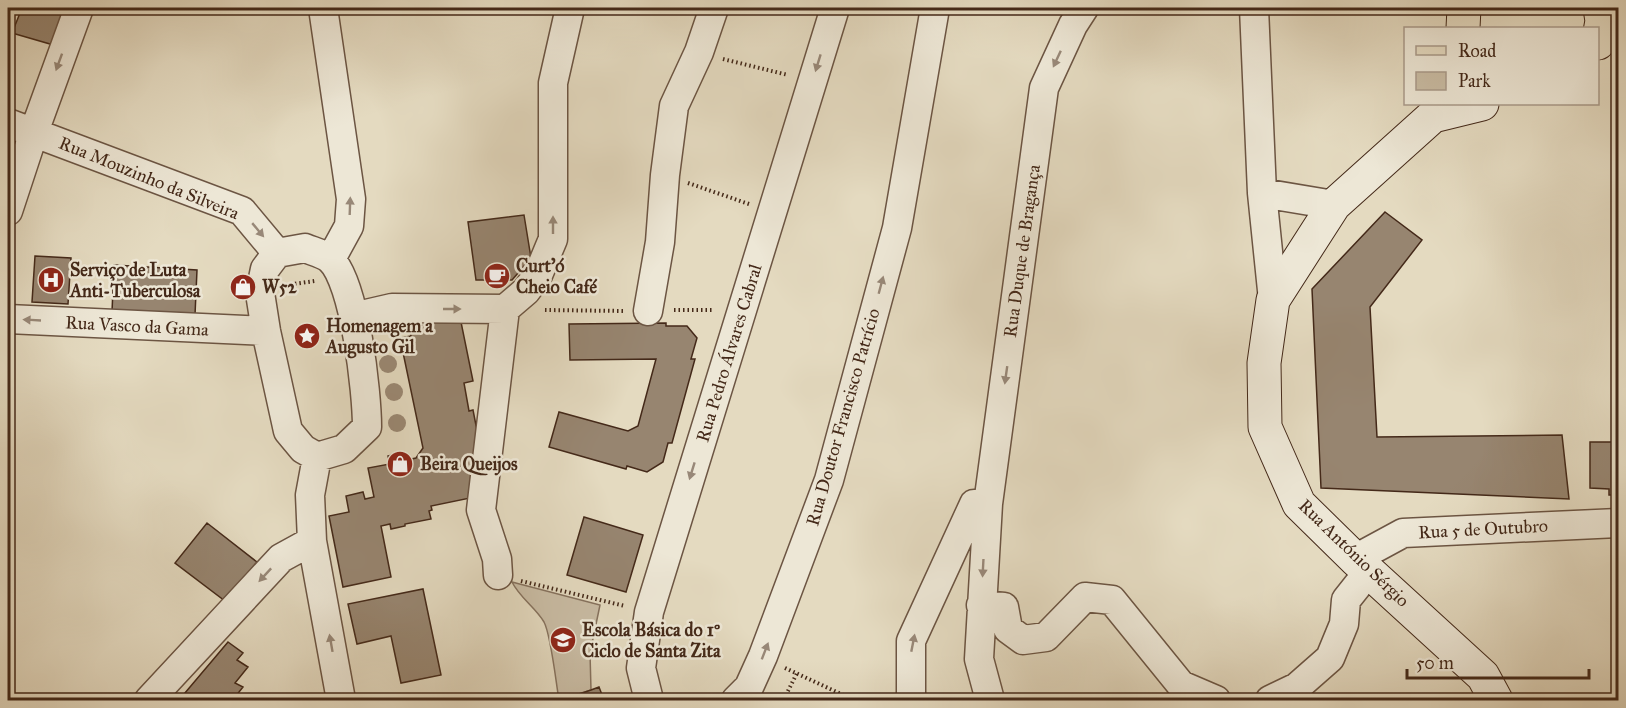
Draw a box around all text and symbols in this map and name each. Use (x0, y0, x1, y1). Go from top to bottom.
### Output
legend (1404, 27, 1599, 105)
text: Road (1458, 40, 1496, 62)
one-way arrow (1052, 51, 1062, 69)
one-way arrow (54, 54, 64, 72)
one-way arrow (813, 54, 822, 72)
text: Park (1458, 70, 1491, 92)
street label: Rua Mouzinho da Silveira (56, 132, 243, 224)
street label: Rua Duque de Bragança (999, 163, 1046, 339)
one-way arrow (346, 196, 355, 215)
one-way arrow (548, 215, 558, 234)
one-way arrow (251, 222, 264, 238)
place label: Curt'ó Cheio Café (516, 255, 597, 298)
place label: Serviço de Luta Anti-Tuberculosa (69, 259, 201, 302)
cafe icon: Curt'ó Cheio Café (482, 261, 512, 291)
street label: Rua Pedro Álvares Cabral (690, 261, 767, 445)
hospital icon: Serviço de Luta Anti-Tuberculosa (36, 265, 66, 295)
shop icon: W52 (228, 272, 258, 302)
place label: W52 (262, 276, 297, 298)
one-way arrow (877, 276, 887, 294)
one-way arrow (443, 304, 462, 314)
street label: Rua Doutor Francisco Patrício (801, 306, 885, 528)
street label: Rua Vasco da Gama (65, 311, 210, 341)
place label: Homenagem a Augusto Gil (325, 315, 433, 359)
one-way arrow (23, 316, 42, 325)
place icon: Homenagem a Augusto Gil (292, 321, 322, 351)
one-way arrow (1001, 365, 1010, 384)
shop icon: Beira Queijos (385, 449, 415, 479)
place label: Beira Queijos (420, 453, 518, 476)
one-way arrow (687, 462, 696, 480)
street label: Rua António Sérgio (1293, 494, 1414, 612)
street label: Rua 5 de Outubro (1417, 515, 1549, 543)
one-way arrow (979, 559, 988, 578)
one-way arrow (259, 567, 272, 582)
place label: Escola Básica do 1º Ciclo de Santa Zita (582, 619, 721, 662)
school or university icon: Escola Básica do 1º Ciclo de Santa Zita (548, 625, 578, 655)
one-way arrow (326, 633, 335, 652)
one-way arrow (909, 633, 918, 652)
one-way arrow (760, 641, 770, 659)
scale bar (1407, 642, 1588, 680)
text: 50 m (1416, 652, 1454, 674)

